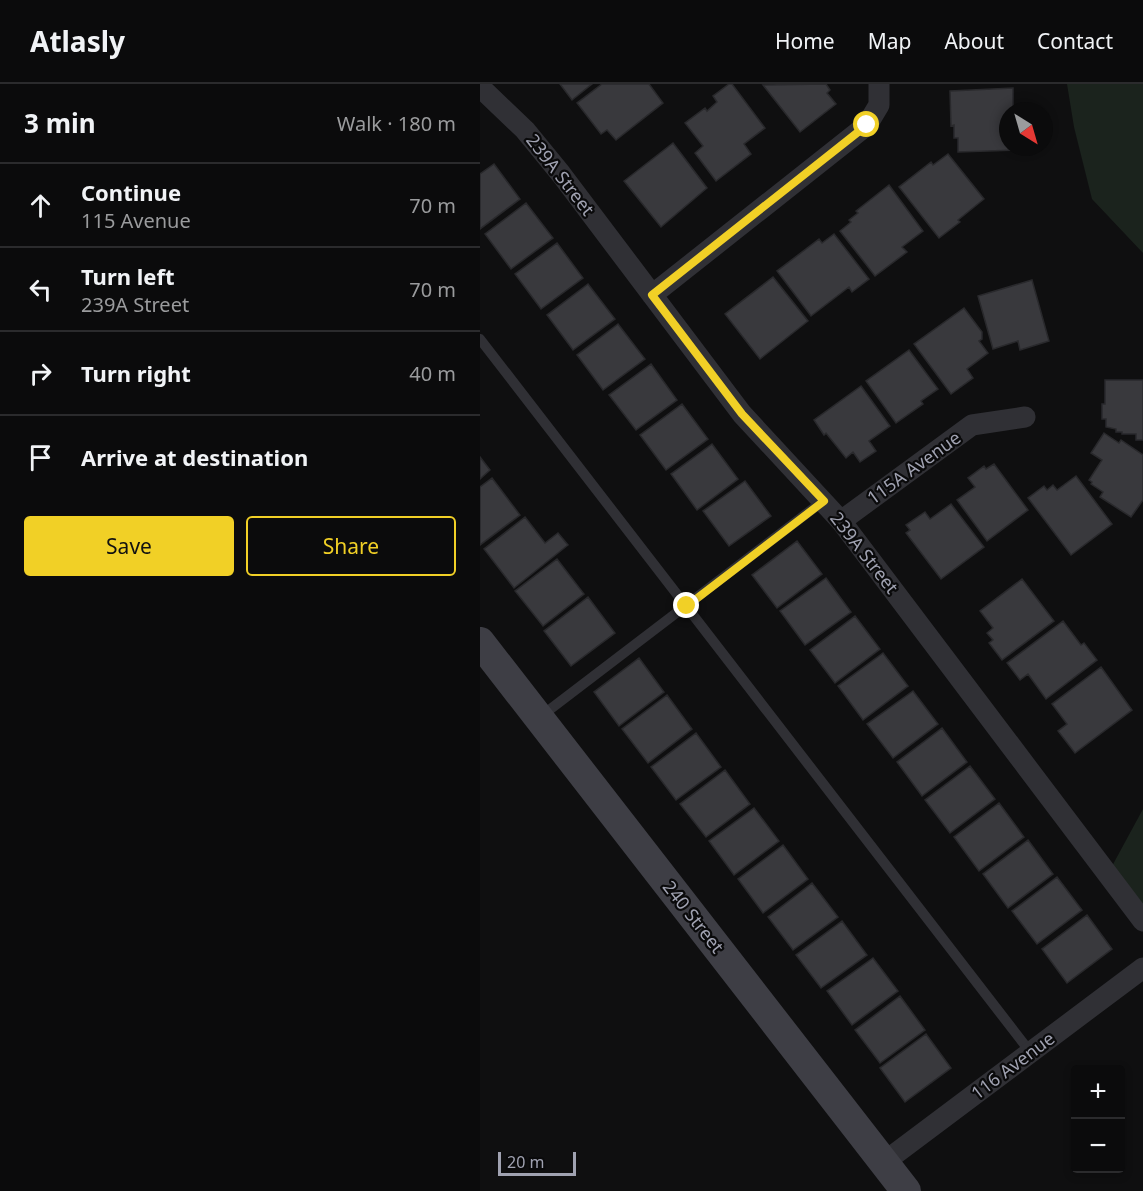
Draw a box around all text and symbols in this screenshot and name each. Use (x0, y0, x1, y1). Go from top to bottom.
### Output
text: Atlasly (30, 22, 125, 60)
text: Home (775, 27, 835, 55)
text: Map (868, 27, 911, 55)
text: About (944, 27, 1004, 55)
text: Contact (1037, 27, 1113, 55)
north arrow (999, 102, 1053, 156)
text: 3 min (24, 105, 96, 141)
text: Walk · 180 m (337, 110, 456, 137)
route start (853, 111, 879, 137)
street label: 239A Street (521, 129, 601, 221)
text: Continue (81, 177, 181, 207)
icon: ahead (24, 189, 57, 222)
text: 70 m (409, 192, 456, 219)
text: 115 Avenue (81, 207, 191, 234)
text: Turn left (81, 261, 175, 291)
icon: left (24, 273, 57, 306)
text: 70 m (409, 276, 456, 303)
text: 239A Street (81, 291, 189, 318)
icon: right (24, 357, 57, 390)
text: Turn right (81, 358, 191, 388)
text: 40 m (409, 360, 456, 387)
street label: 115A Avenue (862, 425, 965, 509)
icon: arrive (24, 441, 57, 474)
text: Arrive at destination (81, 442, 308, 472)
street label: 239A Street (825, 507, 905, 599)
button: Save (24, 516, 234, 576)
button: Share (246, 516, 456, 576)
route end (673, 592, 699, 618)
street label: 240 Street (658, 875, 730, 958)
street label: 116 Avenue (966, 1026, 1059, 1105)
map controls (1071, 1065, 1125, 1173)
button: + (1071, 1065, 1125, 1119)
button: − (1071, 1119, 1125, 1173)
scale bar (498, 1149, 576, 1176)
text: 20 m (507, 1151, 544, 1173)

